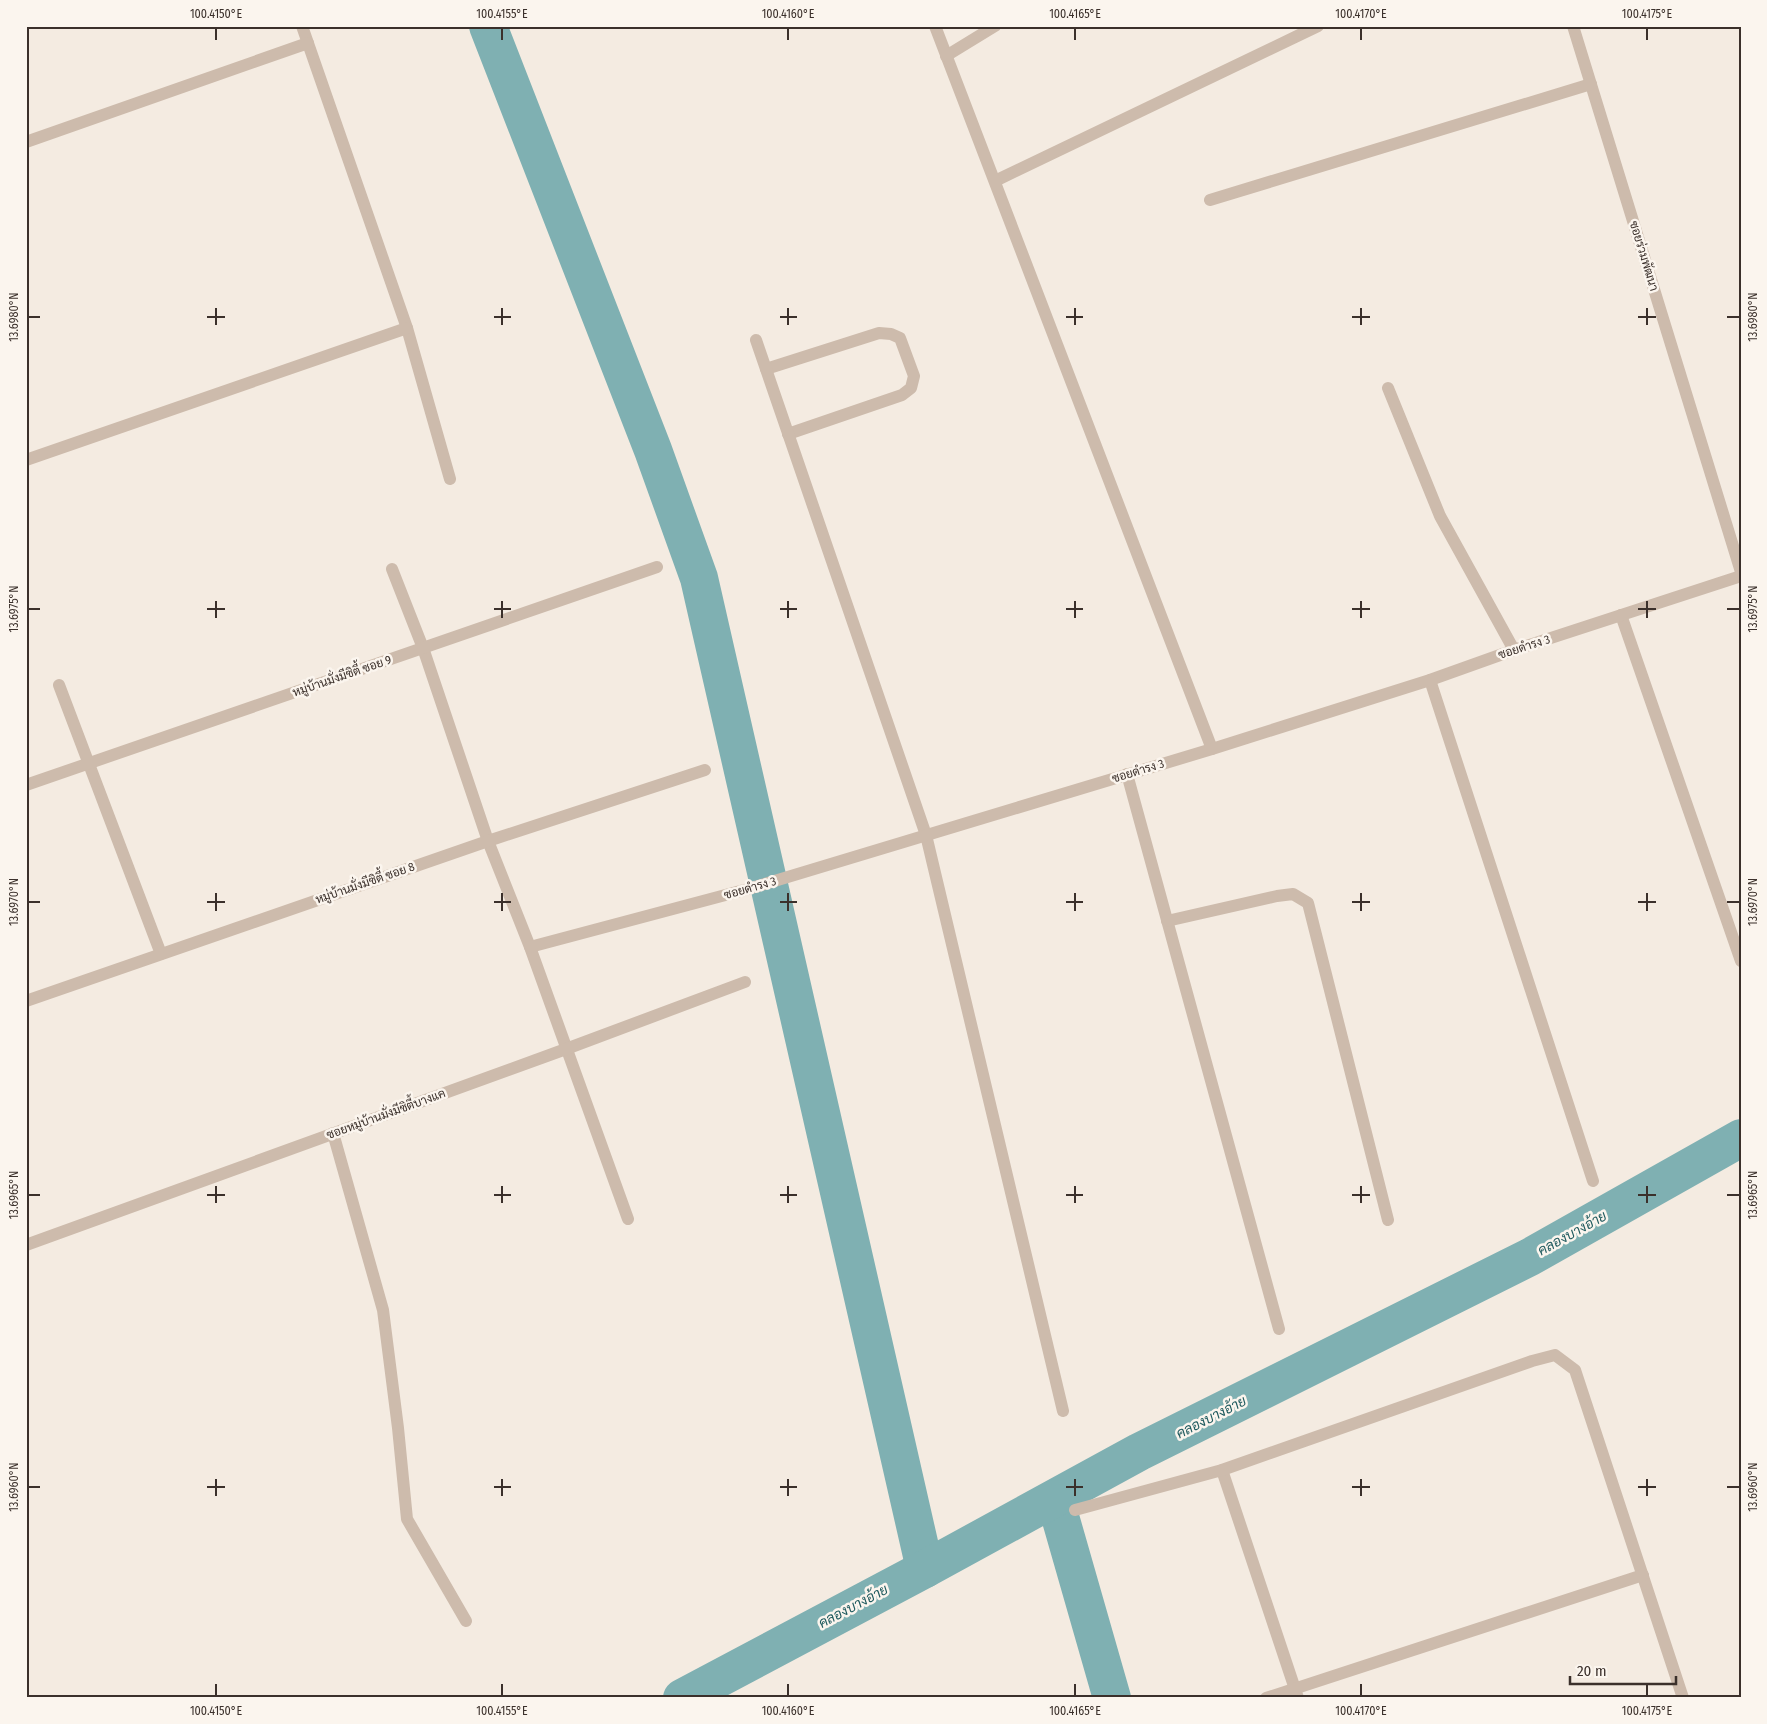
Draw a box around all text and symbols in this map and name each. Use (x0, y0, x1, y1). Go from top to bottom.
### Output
text: 100.4150°E (190, 7, 242, 21)
text: 100.4155°E (476, 7, 528, 21)
text: 100.4160°E (762, 7, 815, 21)
text: 100.4165°E (1049, 7, 1101, 21)
text: 100.4170°E (1335, 7, 1387, 21)
text: 100.4175°E (1622, 7, 1673, 21)
street label: ซอยร่วมพัฒนา (1627, 219, 1661, 293)
text: 13.6980°N (7, 292, 21, 342)
text: 13.6980°N (1746, 292, 1760, 342)
text: 13.6975°N (7, 586, 21, 632)
text: 13.6975°N (1746, 586, 1760, 632)
street label: ซอยดำรง 3 (1496, 632, 1552, 662)
street label: หมู่บ้านมั่งมีซิตี้ ซอย 9 (289, 649, 394, 700)
street label: ซอยดำรง 3 (1110, 756, 1166, 786)
street label: หมู่บ้านมั่งมีซิตี้ ซอย 8 (312, 856, 417, 907)
street label: ซอยดำรง 3 (722, 874, 778, 902)
text: 13.6970°N (7, 878, 21, 926)
text: 13.6970°N (1746, 878, 1760, 926)
street label: ซอยหมู่บ้านมั่งมีซิตี้บางแค (323, 1082, 448, 1143)
text: 13.6965°N (7, 1171, 21, 1219)
text: 13.6965°N (1746, 1171, 1760, 1219)
water label: คลองบางอ้าย (1535, 1208, 1610, 1259)
water label: คลองบางอ้าย (1173, 1393, 1249, 1442)
text: 13.6960°N (7, 1462, 21, 1512)
text: 13.6960°N (1746, 1462, 1760, 1512)
water label: คลองบางอ้าย (816, 1581, 891, 1632)
scale bar (1570, 1654, 1676, 1686)
text: 20 m (1577, 1662, 1607, 1680)
text: 100.4150°E (190, 1704, 242, 1718)
text: 100.4155°E (476, 1704, 528, 1718)
text: 100.4160°E (762, 1704, 815, 1718)
text: 100.4165°E (1049, 1704, 1101, 1718)
text: 100.4170°E (1335, 1704, 1387, 1718)
text: 100.4175°E (1622, 1704, 1673, 1718)

